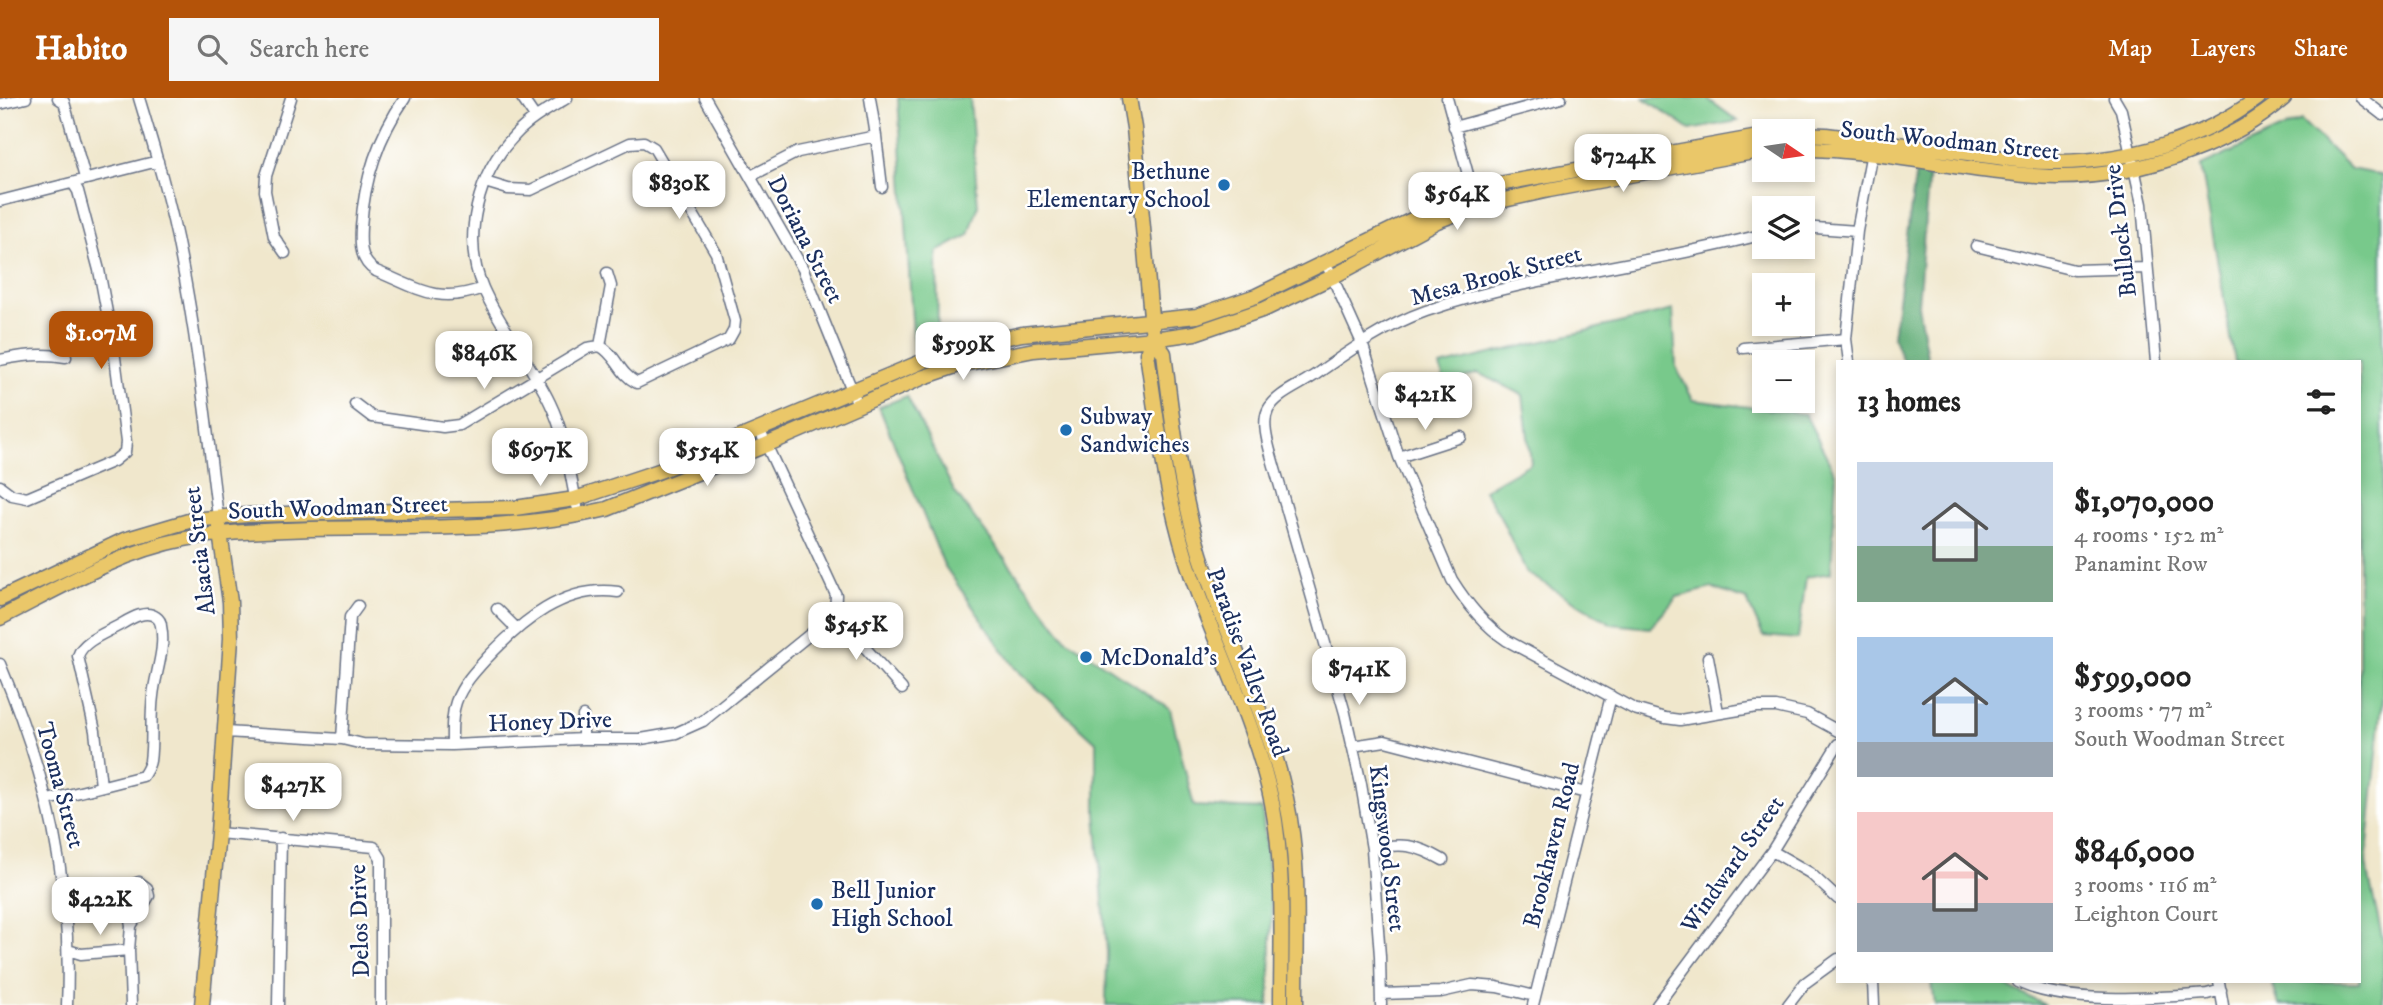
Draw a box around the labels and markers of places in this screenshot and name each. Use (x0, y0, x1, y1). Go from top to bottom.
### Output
pin: $724K (1574, 134, 1672, 194)
place label: Bethune Elementary School (1026, 157, 1211, 215)
pin: $830K (630, 162, 728, 221)
pin: $564K (1408, 172, 1506, 232)
marker: Bethune Elementary School (1216, 177, 1232, 193)
pin: $1.07M (44, 312, 158, 371)
pin: $599K (914, 322, 1012, 382)
pin: $846K (435, 331, 533, 391)
pin: $421K (1376, 372, 1474, 432)
place label: Subway Sandwiches (1080, 402, 1189, 460)
marker: Subway Sandwiches (1058, 422, 1074, 438)
pin: $697K (491, 428, 589, 488)
pin: $554K (658, 428, 756, 488)
pin: $545K (807, 602, 905, 662)
place label: McDonald's (1100, 643, 1217, 673)
pin: $741K (1310, 648, 1408, 707)
marker: McDonald's (1078, 649, 1094, 665)
pin: $427K (244, 764, 342, 823)
place label: Bell Junior High School (831, 876, 953, 934)
pin: $422K (51, 878, 149, 937)
marker: Bell Junior High School (809, 896, 825, 912)

